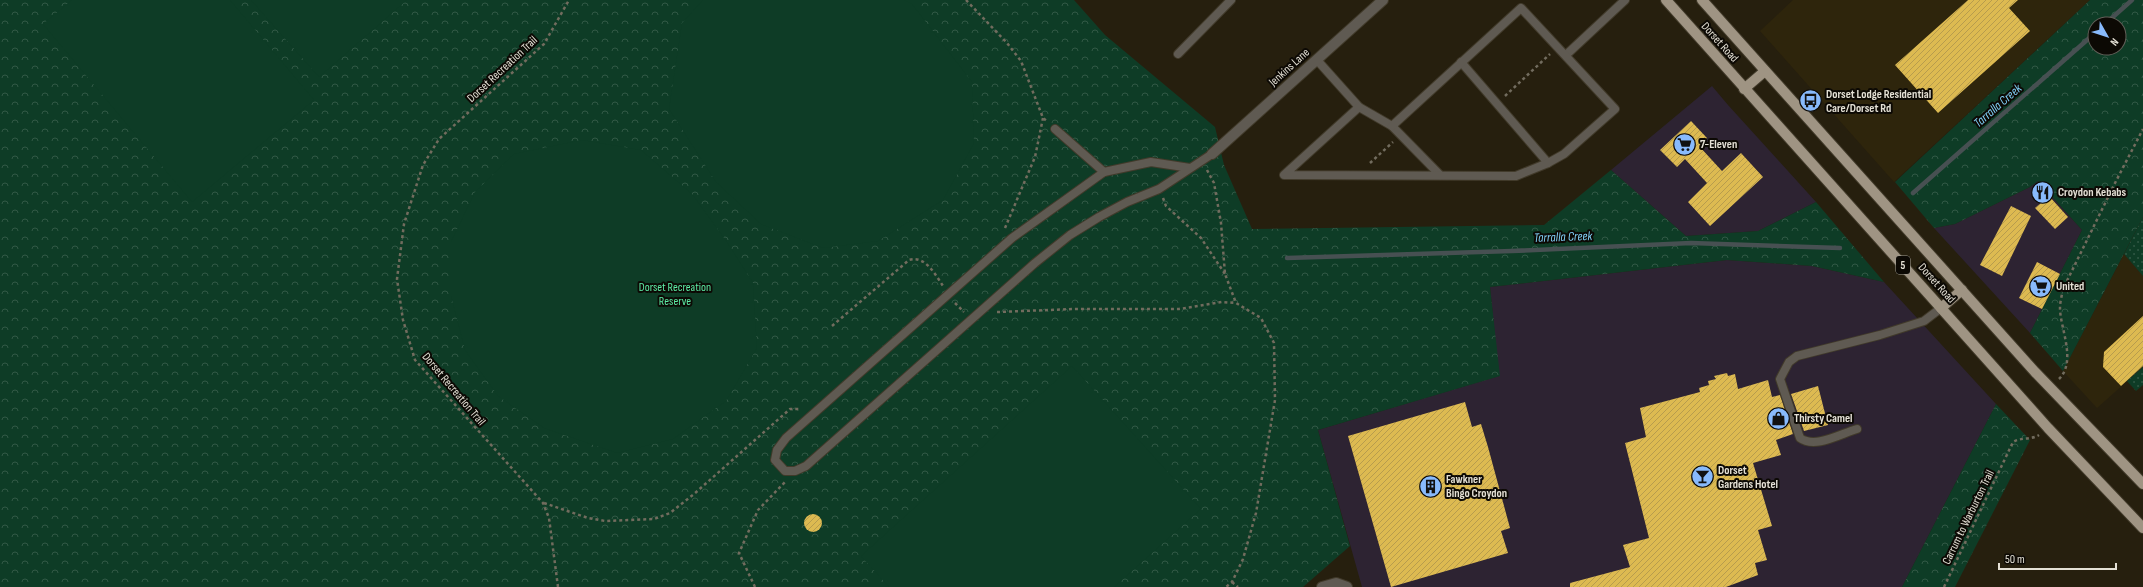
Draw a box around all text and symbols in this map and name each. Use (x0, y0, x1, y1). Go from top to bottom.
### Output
north arrow (2087, 16, 2127, 56)
street label: Dorset Road (1698, 19, 1742, 65)
street label: Dorset Recreation Trail (464, 33, 541, 106)
text: N (2107, 36, 2121, 48)
street label: Jenkins Lane (1265, 45, 1313, 90)
water label: Tarralla Creek (1970, 80, 2026, 131)
place label: Dorset Lodge Residential Care/Dorset Rd (1826, 87, 1931, 116)
bus stop icon: Dorset Lodge Residential Care/Dorset Rd (1798, 88, 1824, 114)
supermarket icon: 7-Eleven (1671, 131, 1697, 157)
place label: 7-Eleven (1700, 137, 1737, 152)
restaurant icon: Croydon Kebabs (2029, 179, 2055, 205)
place label: Croydon Kebabs (2058, 185, 2127, 200)
water label: Tarralla Creek (1533, 228, 1594, 246)
road number: 5 (1896, 256, 1910, 274)
street label: Dorset Road (1915, 260, 1959, 306)
supermarket icon: United (2027, 273, 2053, 299)
place label: United (2056, 279, 2084, 294)
park label: Dorset Recreation Reserve (639, 280, 711, 309)
street label: Dorset Recreation Trail (419, 350, 489, 429)
shop icon: Thirsty Camel (1765, 405, 1791, 431)
place label: Thirsty Camel (1794, 411, 1853, 426)
place label: Dorset Gardens Hotel (1718, 463, 1778, 492)
bar icon: Dorset Gardens Hotel (1690, 464, 1716, 490)
street label: Carrum to Warburton Trail (1939, 468, 1998, 567)
place label: Fawkner Bingo Croydon (1446, 472, 1507, 501)
building icon: Fawkner Bingo Croydon (1417, 473, 1443, 499)
scale bar (1999, 545, 2116, 571)
text: 50 m (2005, 552, 2025, 567)

